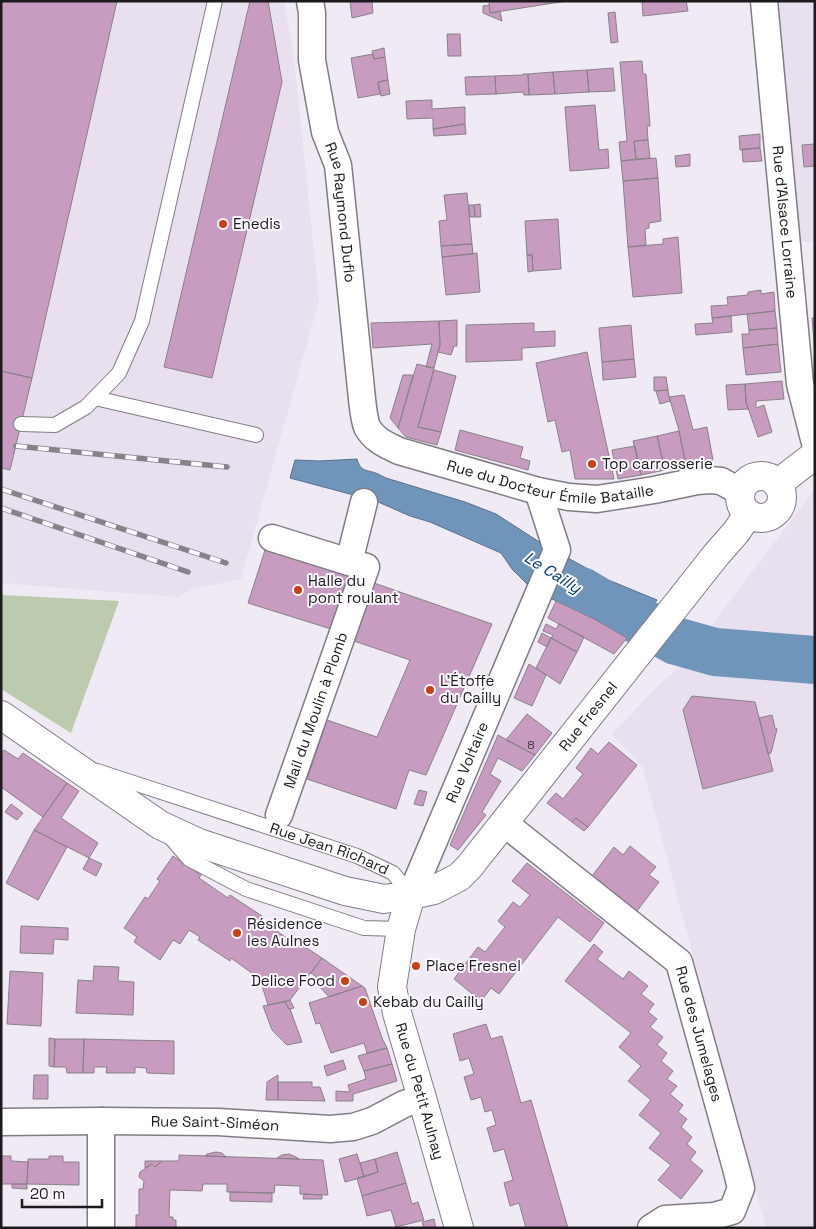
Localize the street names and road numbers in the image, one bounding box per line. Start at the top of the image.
street label: Rue Raymond Duflo [321,139,360,283]
street label: Rue d'Alsace Lorraine [769,145,802,299]
street label: Rue du Docteur Émile Bataille [445,455,655,508]
street label: Mail du Moulin à Plomb [279,629,351,791]
street label: Rue Fresnel [554,677,621,755]
street label: Rue Voltaire [441,719,492,806]
street label: Rue Jean Richard [267,818,392,879]
street label: Rue des Jumelages [672,964,727,1104]
street label: Rue du Petit Aulnay [391,1020,449,1162]
street label: Rue Saint-Siméon [151,1111,280,1135]

